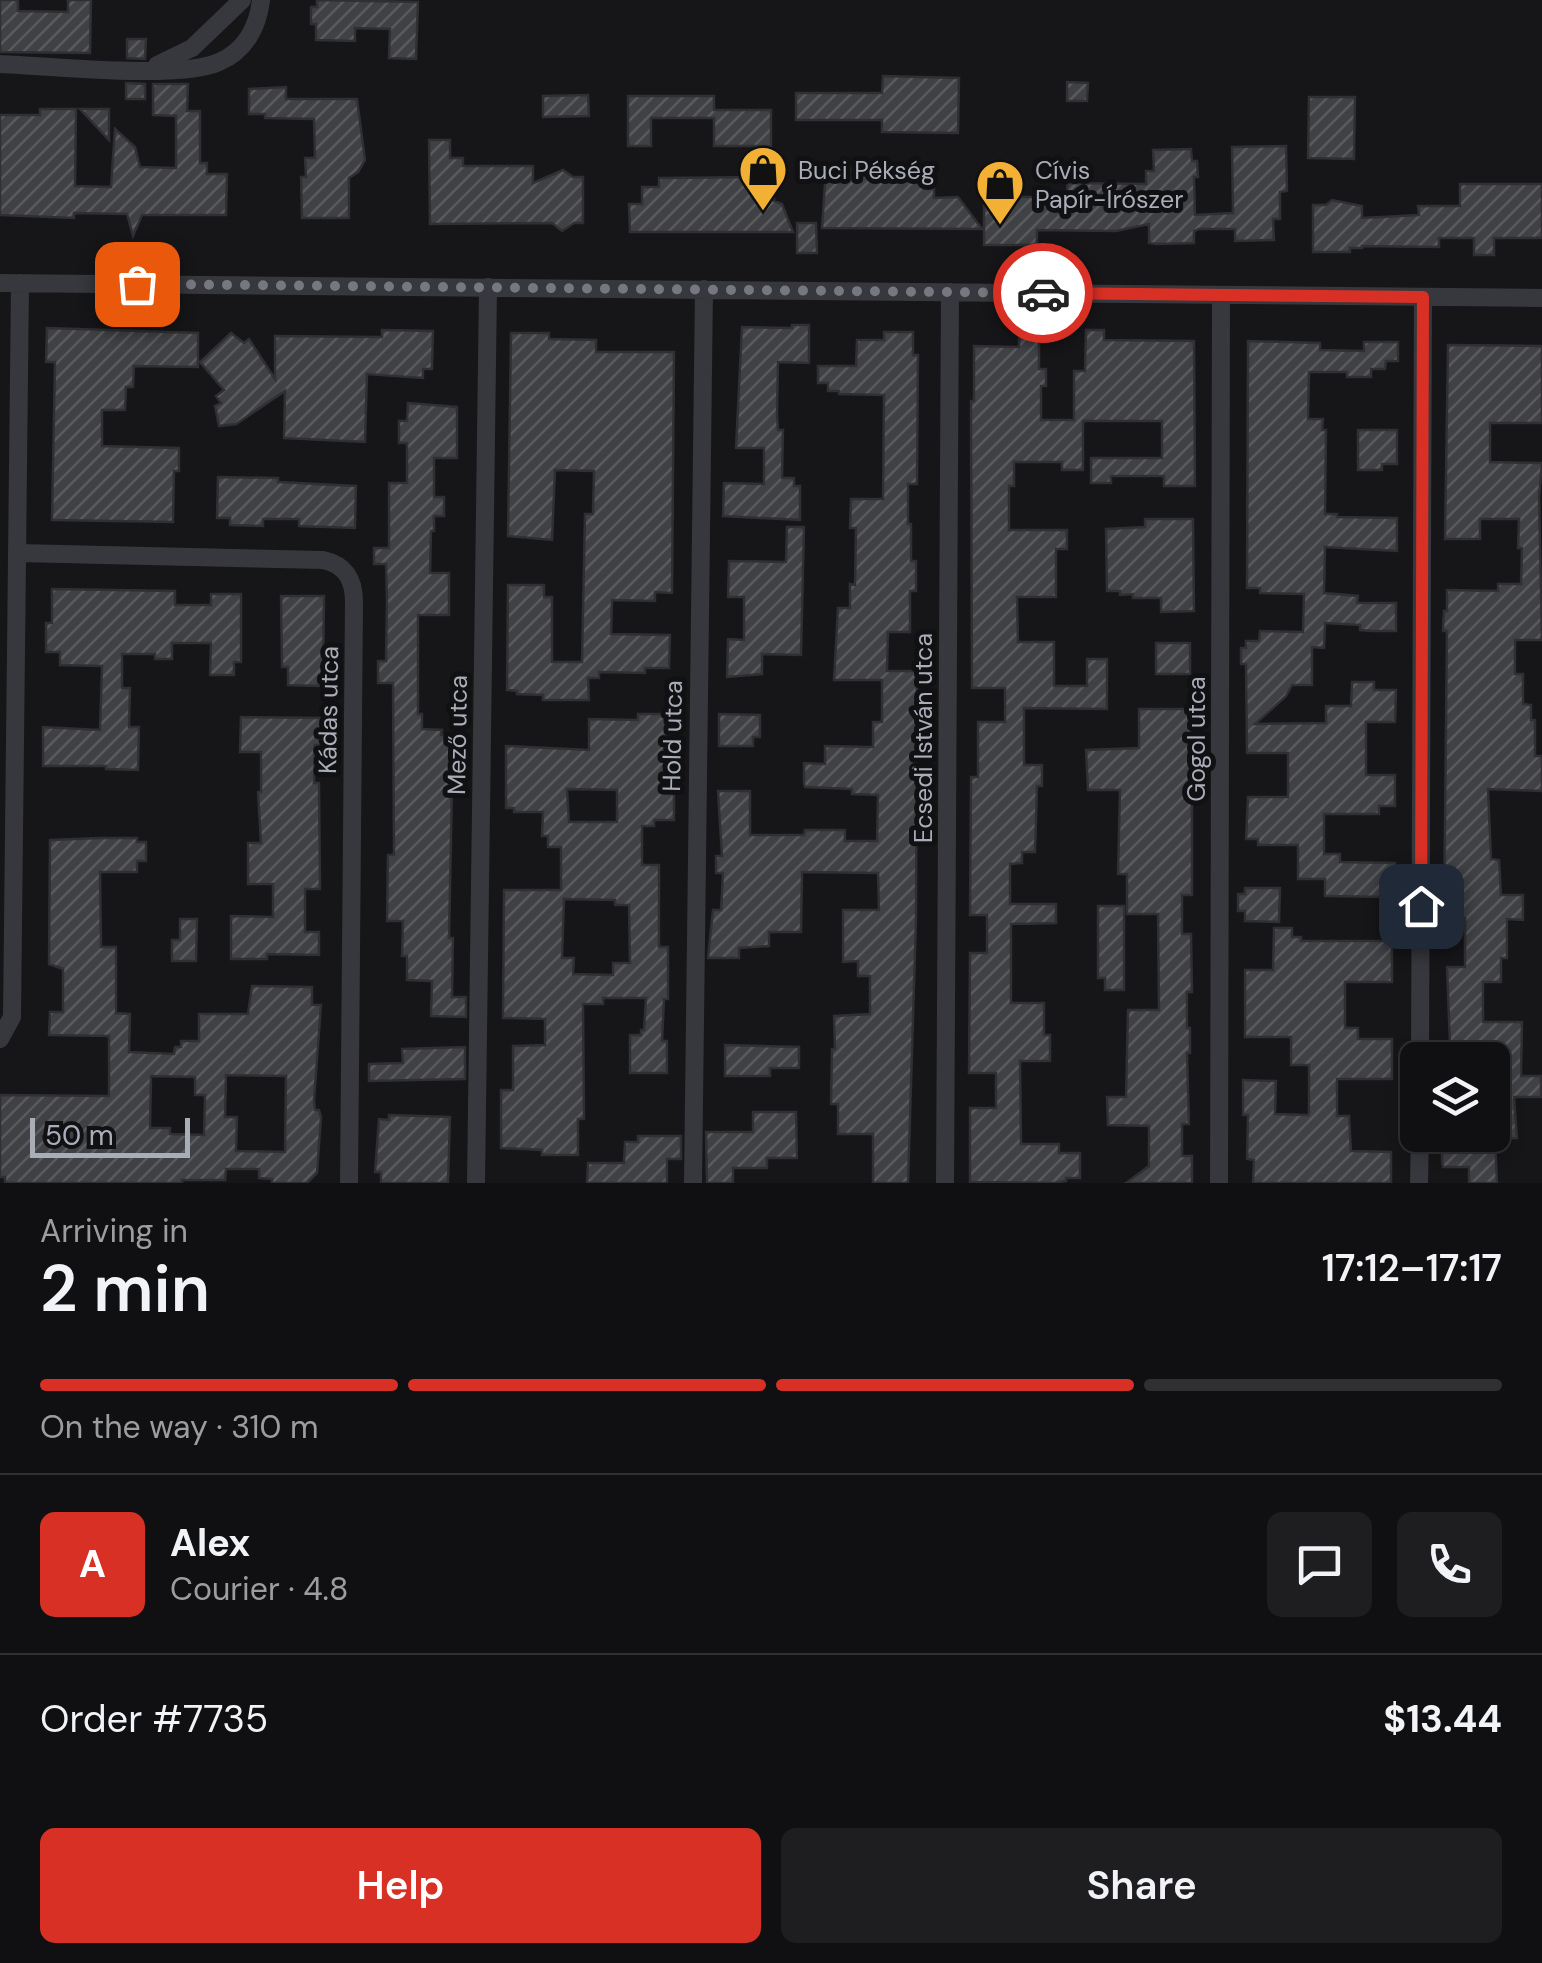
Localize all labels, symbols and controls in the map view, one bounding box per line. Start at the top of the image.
shop icon: Buci Pékség [737,144,789,212]
place label: Buci Pékség [798,154,935,187]
place label: Cívis Papír-Írószer [1035,154,1183,216]
shop icon: Cívis Papír-Írószer [974,158,1026,226]
pin [95,242,180,327]
courier [993,243,1093,343]
icon: bag [110,257,165,312]
icon: car [1016,266,1071,321]
street label: Ecsedi István utca [907,633,940,843]
street label: Kádas utca [311,646,346,774]
street label: Mező utca [440,675,475,795]
street label: Gogol utca [1180,676,1213,802]
street label: Hold utca [655,680,690,792]
pin [1379,864,1464,949]
icon: home [1394,879,1449,934]
map controls [1400,1042,1510,1152]
button: layers [1400,1042,1510,1152]
scale bar [30,1113,190,1158]
text: 50 m [45,1117,114,1154]
text: Arriving in [40,1210,188,1252]
text: 17:12–17:17 [1322,1243,1502,1293]
text: 2 min [40,1247,210,1331]
text: On the way · 310 m [40,1406,318,1448]
button: chat [1267,1512,1372,1617]
button: phone [1397,1512,1502,1617]
text: Alex [170,1518,250,1568]
text: A [79,1539,106,1589]
text: Courier · 4.8 [170,1568,348,1610]
text: Order #7735 [40,1694,268,1744]
text: $13.44 [1383,1694,1502,1744]
button: Help [40,1828,761,1943]
button: Share [781,1828,1502,1943]

